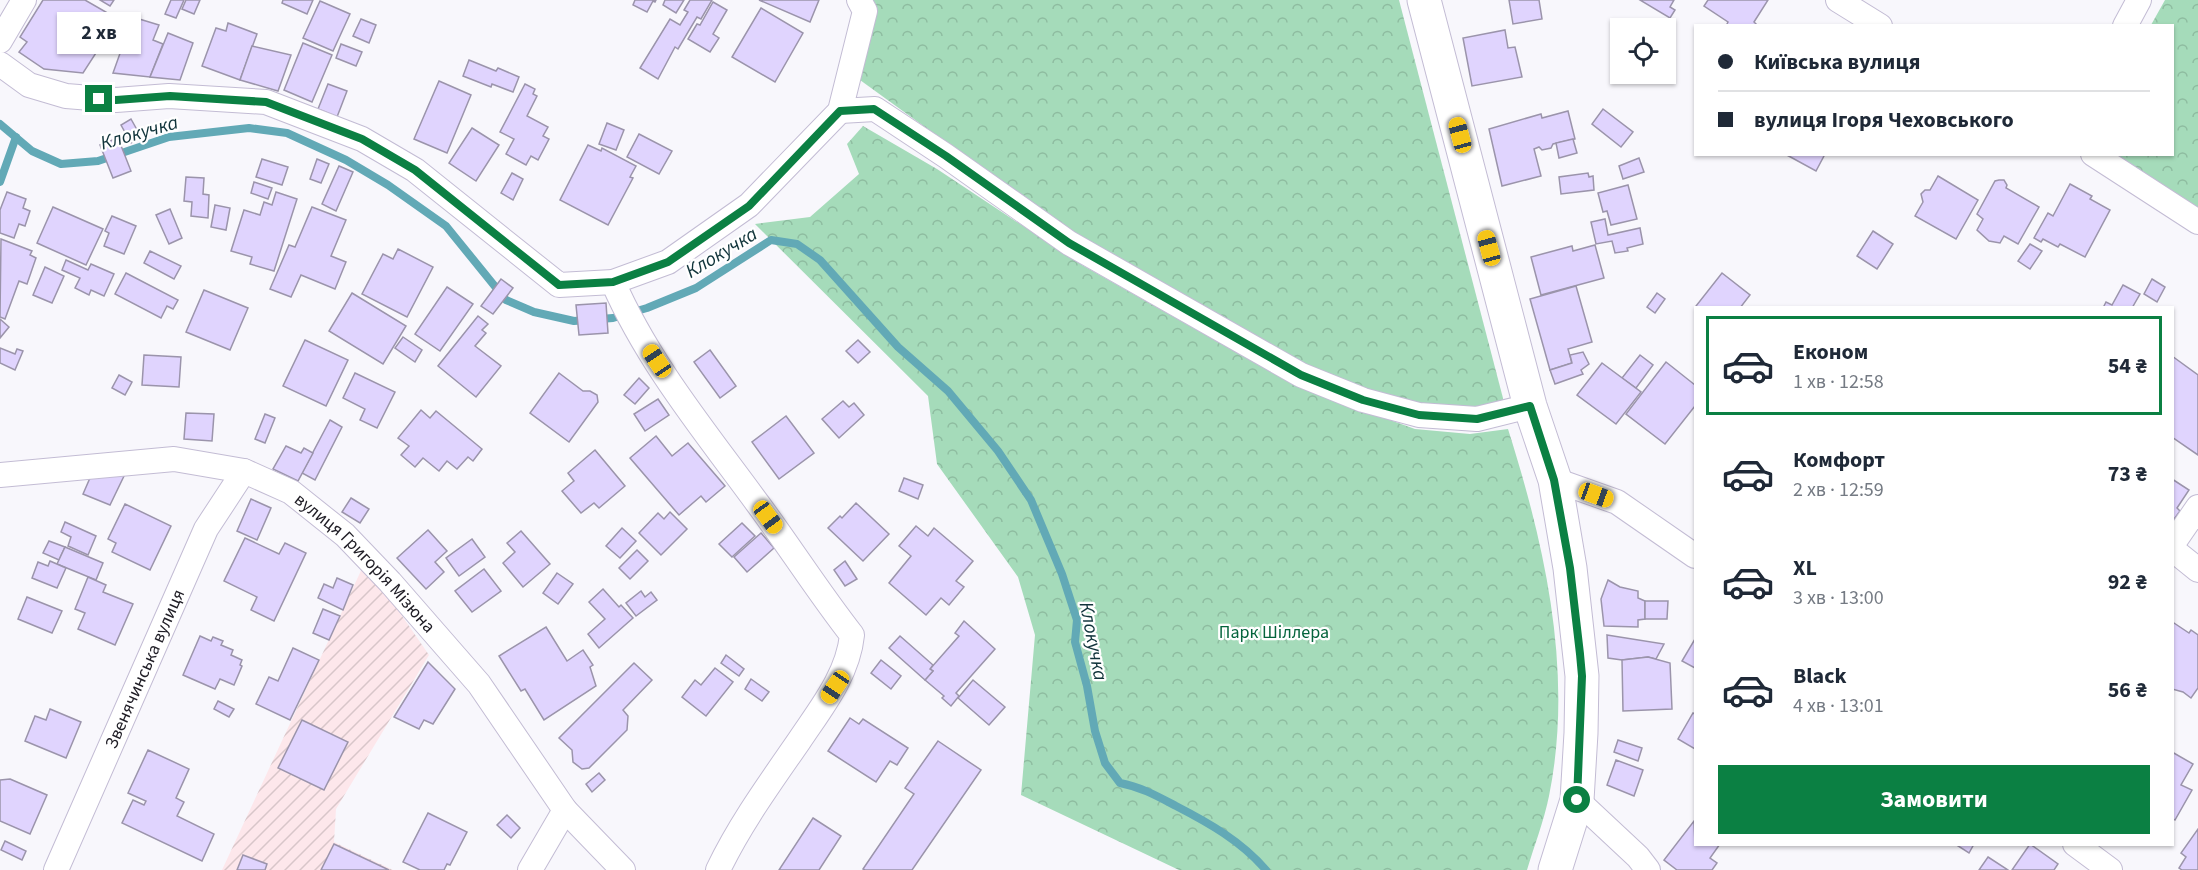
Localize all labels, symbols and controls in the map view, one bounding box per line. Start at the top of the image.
callout: 2 хв [57,12,141,54]
map controls [1610,18,1676,84]
button: locate [1610,18,1676,84]
text: 2 хв [81,19,117,47]
text: Київська вулиця [1754,46,1921,78]
route end [85,85,112,112]
text: вулиця Ігоря Чеховського [1754,104,2014,136]
water label: Клокучка [97,108,182,157]
car [1447,115,1473,155]
water label: Клокучка [680,220,763,285]
car [1476,228,1502,268]
text: Економ [1793,336,1868,368]
icon: car [1721,339,1775,393]
car [639,341,675,381]
text: 54 ₴ [2108,350,2147,382]
text: 1 хв · 12:58 [1793,368,1884,396]
text: Комфорт [1793,444,1885,476]
icon: car [1721,447,1775,501]
text: 73 ₴ [2108,458,2147,490]
text: 2 хв · 12:59 [1793,476,1884,504]
car [1576,480,1616,510]
street label: вулиця Григорія Мізюна [289,487,441,639]
car [750,497,786,537]
text: XL [1793,552,1817,584]
icon: car [1721,555,1775,609]
text: 92 ₴ [2108,566,2147,598]
text: 3 хв · 13:00 [1793,584,1884,612]
street label: Звенячинська вулиця [99,585,191,752]
water label: Клокучка [1072,599,1114,683]
park label: Парк Шіллера [1219,620,1329,645]
text: Black [1793,660,1847,692]
icon: car [1721,663,1775,717]
car [817,667,853,707]
text: 56 ₴ [2108,674,2147,706]
text: 4 хв · 13:01 [1793,692,1884,720]
button: Замовити [1718,765,2150,834]
route start [1563,786,1590,813]

